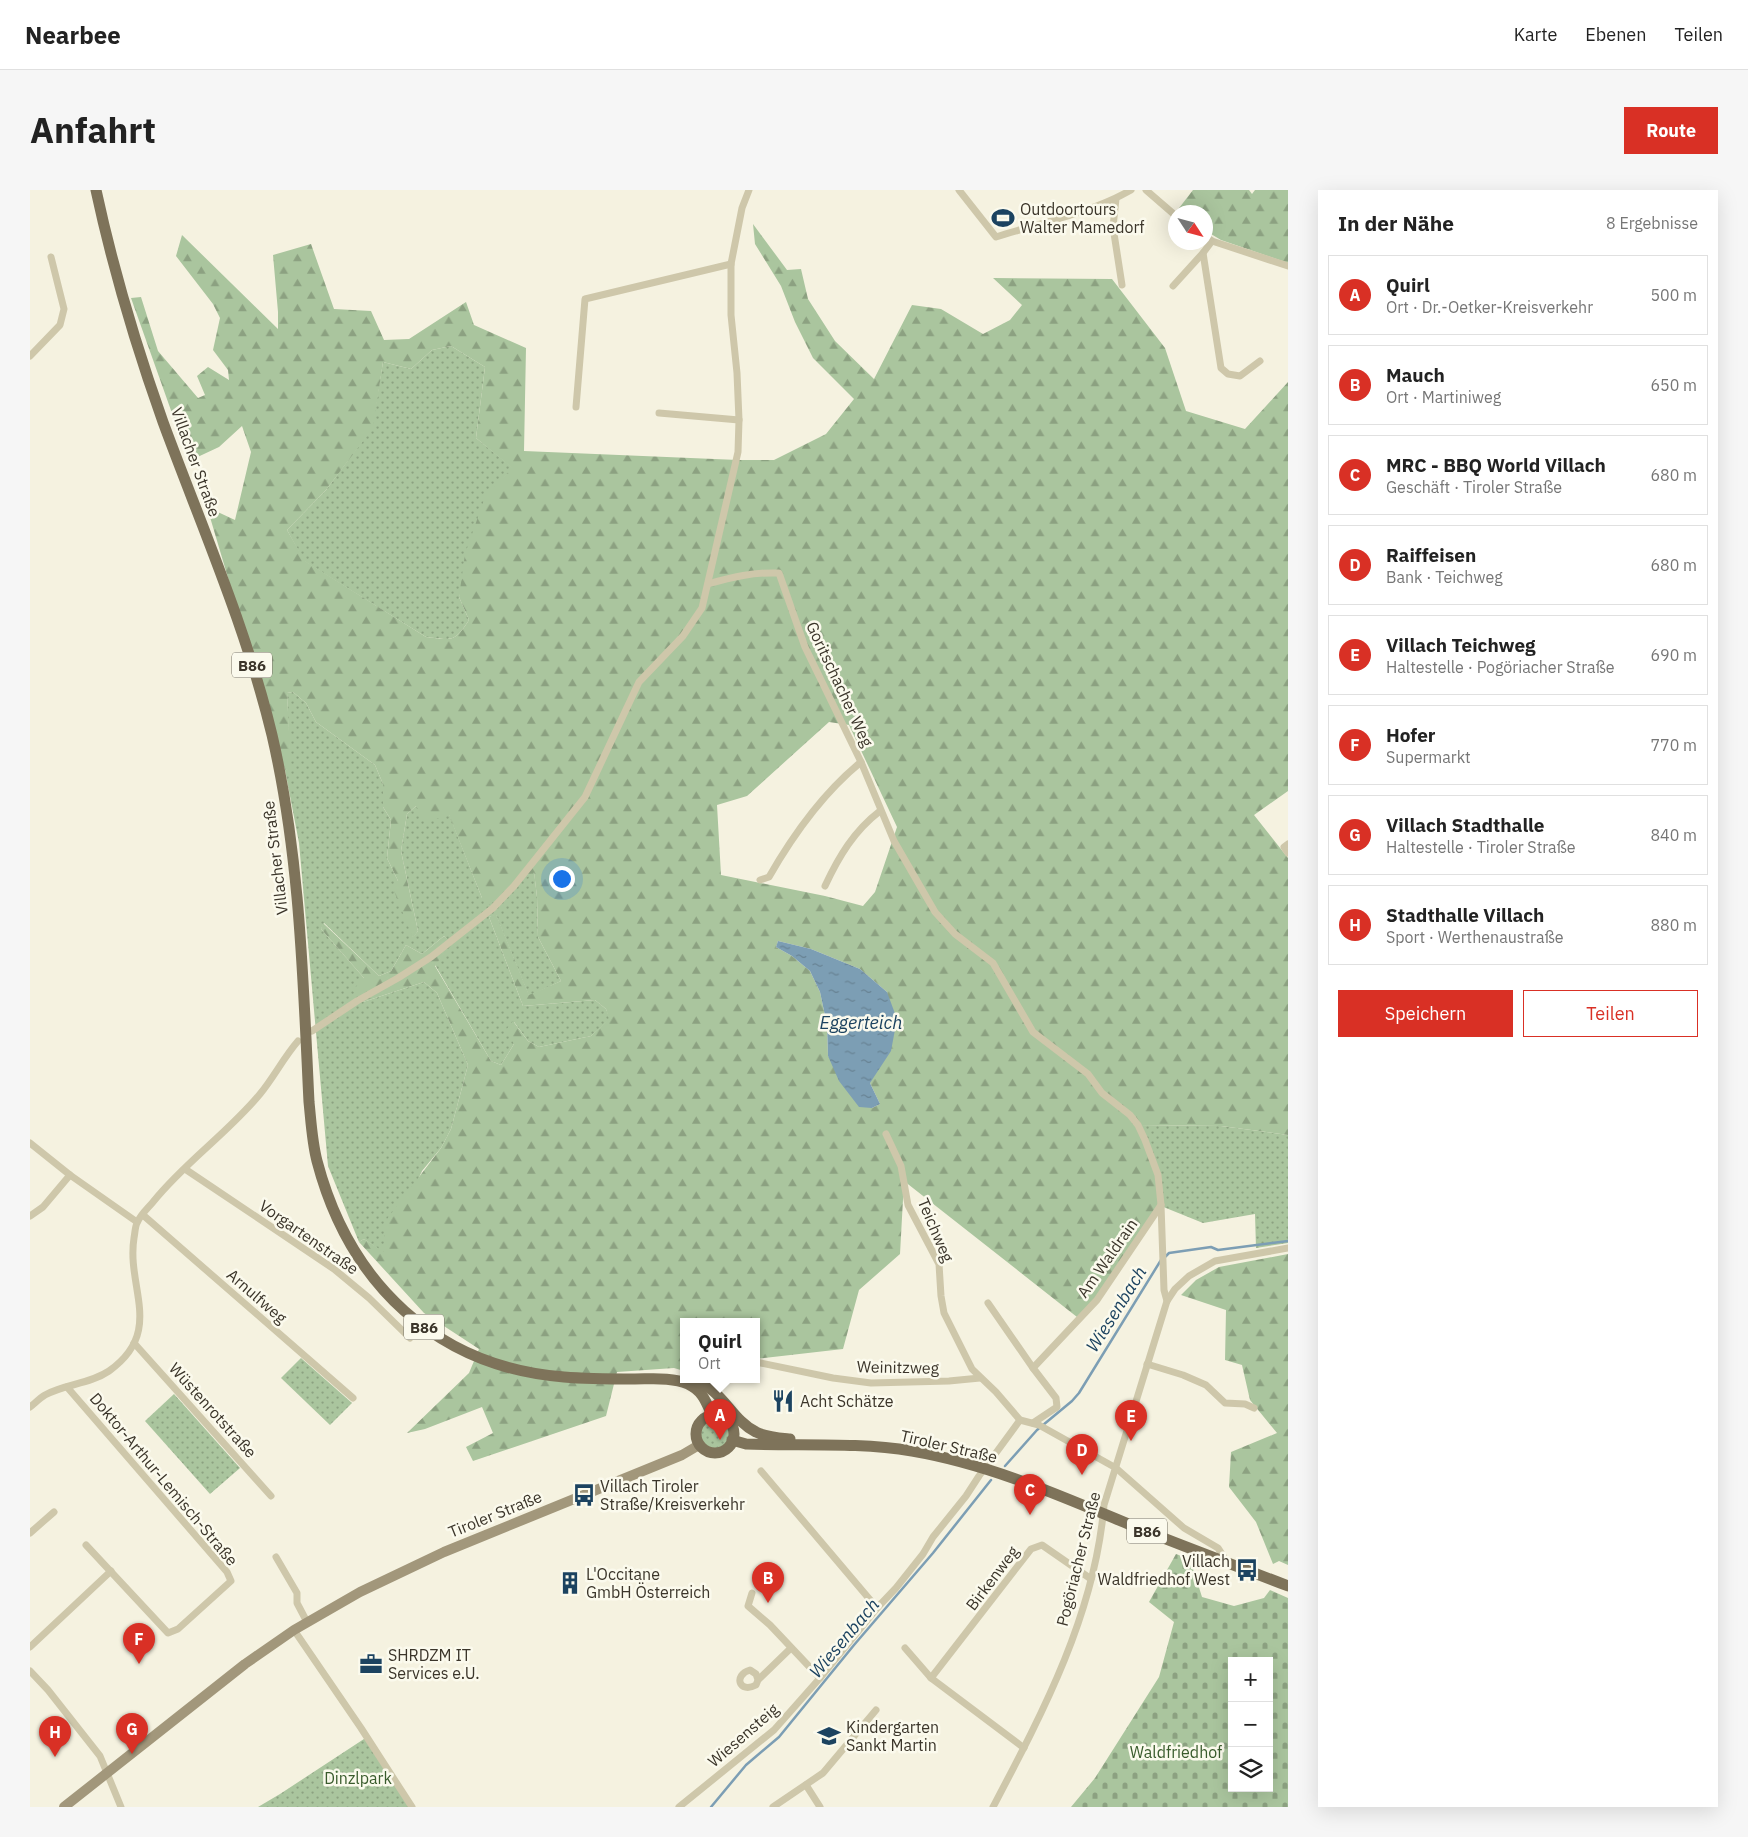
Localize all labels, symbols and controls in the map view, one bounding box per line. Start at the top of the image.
text: Nearbee [25,19,121,51]
text: Karte [1514,23,1557,46]
text: Ebenen [1585,23,1646,46]
text: Teilen [1674,23,1723,46]
text: Anfahrt [30,107,156,153]
button: Route [1624,107,1718,154]
place label: Outdoortours Walter Mamedorf [1020,199,1145,237]
sports icon: Outdoortours Walter Mamedorf [990,205,1016,231]
north arrow [1168,205,1213,250]
text: In der Nähe [1338,209,1454,237]
text: 8 Ergebnisse [1606,213,1698,233]
text: Quirl [1386,273,1430,297]
text: A [1350,285,1360,305]
text: 500 m [1650,285,1697,305]
text: Ort · Dr.-Oetker-Kreisverkehr [1386,297,1593,317]
text: Mauch [1386,363,1445,387]
text: B [1350,375,1360,395]
text: 650 m [1650,375,1697,395]
text: Ort · Martiniweg [1386,387,1501,407]
street label: Villacher Straße [167,405,225,520]
text: MRC - BBQ World Villach [1386,453,1606,477]
text: C [1350,465,1360,485]
text: 680 m [1650,465,1697,485]
text: Geschäft · Tiroler Straße [1386,477,1562,497]
text: Raiffeisen [1386,543,1476,567]
text: D [1349,555,1361,575]
text: 680 m [1650,555,1697,575]
text: Bank · Teichweg [1386,567,1503,587]
street label: Goritschacher Weg [802,618,878,750]
text: Villach Teichweg [1386,633,1536,657]
text: E [1350,645,1360,665]
text: 690 m [1650,645,1697,665]
road number: B86 [232,652,272,678]
text: Haltestelle · Pogöriacher Straße [1386,657,1615,677]
text: Hofer [1386,723,1436,747]
text: F [1350,735,1360,755]
text: 770 m [1650,735,1697,755]
text: Supermarkt [1386,747,1471,767]
street label: Villacher Straße [258,800,292,916]
text: Villach Stadthalle [1386,813,1544,837]
text: G [1349,825,1361,845]
text: 840 m [1650,825,1697,845]
text: Haltestelle · Tiroler Straße [1386,837,1576,857]
your location [549,866,575,892]
text: Stadthalle Villach [1386,903,1544,927]
text: H [1349,915,1361,935]
text: 880 m [1650,915,1697,935]
text: Sport · Werthenaustraße [1386,927,1563,947]
button: Speichern [1338,990,1513,1037]
button: Teilen [1523,990,1698,1037]
water label: Eggerteich [820,1011,902,1034]
street label: Vorgartenstraße [255,1195,363,1279]
street label: Teichweg [914,1195,959,1265]
street label: Am Waldrain [1073,1215,1141,1301]
water label: Wiesenbach [1081,1262,1151,1356]
street label: Arnulfweg [223,1264,292,1328]
road number: B86 [404,1314,444,1340]
popup [680,1318,760,1383]
text: Quirl [698,1329,742,1353]
text: Ort [698,1353,721,1373]
street label: Weinitzweg [857,1356,940,1378]
street label: Wüstenrotstraße [165,1358,261,1462]
street label: Doktor-Arthur-Lemisch-Straße [86,1388,242,1570]
restaurant icon: Acht Schätze [770,1388,796,1414]
place label: Acht Schätze [800,1391,894,1411]
pin: A [704,1399,736,1440]
pin: E [1115,1400,1147,1441]
street label: Tiroler Straße [899,1425,1000,1467]
pin: D [1066,1434,1098,1475]
pin: C [1014,1474,1046,1515]
place label: Villach Tiroler Straße/Kreisverkehr [600,1476,745,1514]
bus stop icon: Villach Tiroler Straße/Kreisverkehr [571,1482,597,1508]
street label: Tiroler Straße [445,1486,545,1542]
street label: Pogöriacher Straße [1052,1489,1104,1628]
road number: B86 [1127,1518,1167,1544]
street label: Birkenweg [961,1541,1023,1614]
place label: Villach Waldfriedhof West [1098,1551,1230,1589]
bus stop icon: Villach Waldfriedhof West [1234,1557,1260,1583]
pin: B [752,1562,784,1603]
place label: L'Occitane GmbH Österreich [586,1564,710,1602]
building icon: L'Occitane GmbH Österreich [557,1570,583,1596]
water label: Wiesenbach [804,1593,884,1683]
pin: F [123,1623,155,1664]
place label: SHRDZM IT Services e.U. [388,1645,480,1683]
office icon: SHRDZM IT Services e.U. [358,1651,384,1677]
map controls [1228,1657,1273,1792]
button: + [1228,1657,1273,1702]
street label: Wiesensteig [704,1698,783,1771]
button: − [1228,1702,1273,1747]
pin: G [116,1713,148,1754]
pin: H [39,1716,71,1757]
place label: Kindergarten Sankt Martin [846,1717,939,1755]
school or university icon: Kindergarten Sankt Martin [816,1723,842,1749]
park label: Waldfriedhof [1130,1742,1222,1762]
button: layers [1228,1747,1273,1792]
park label: Dinzlpark [324,1768,392,1788]

